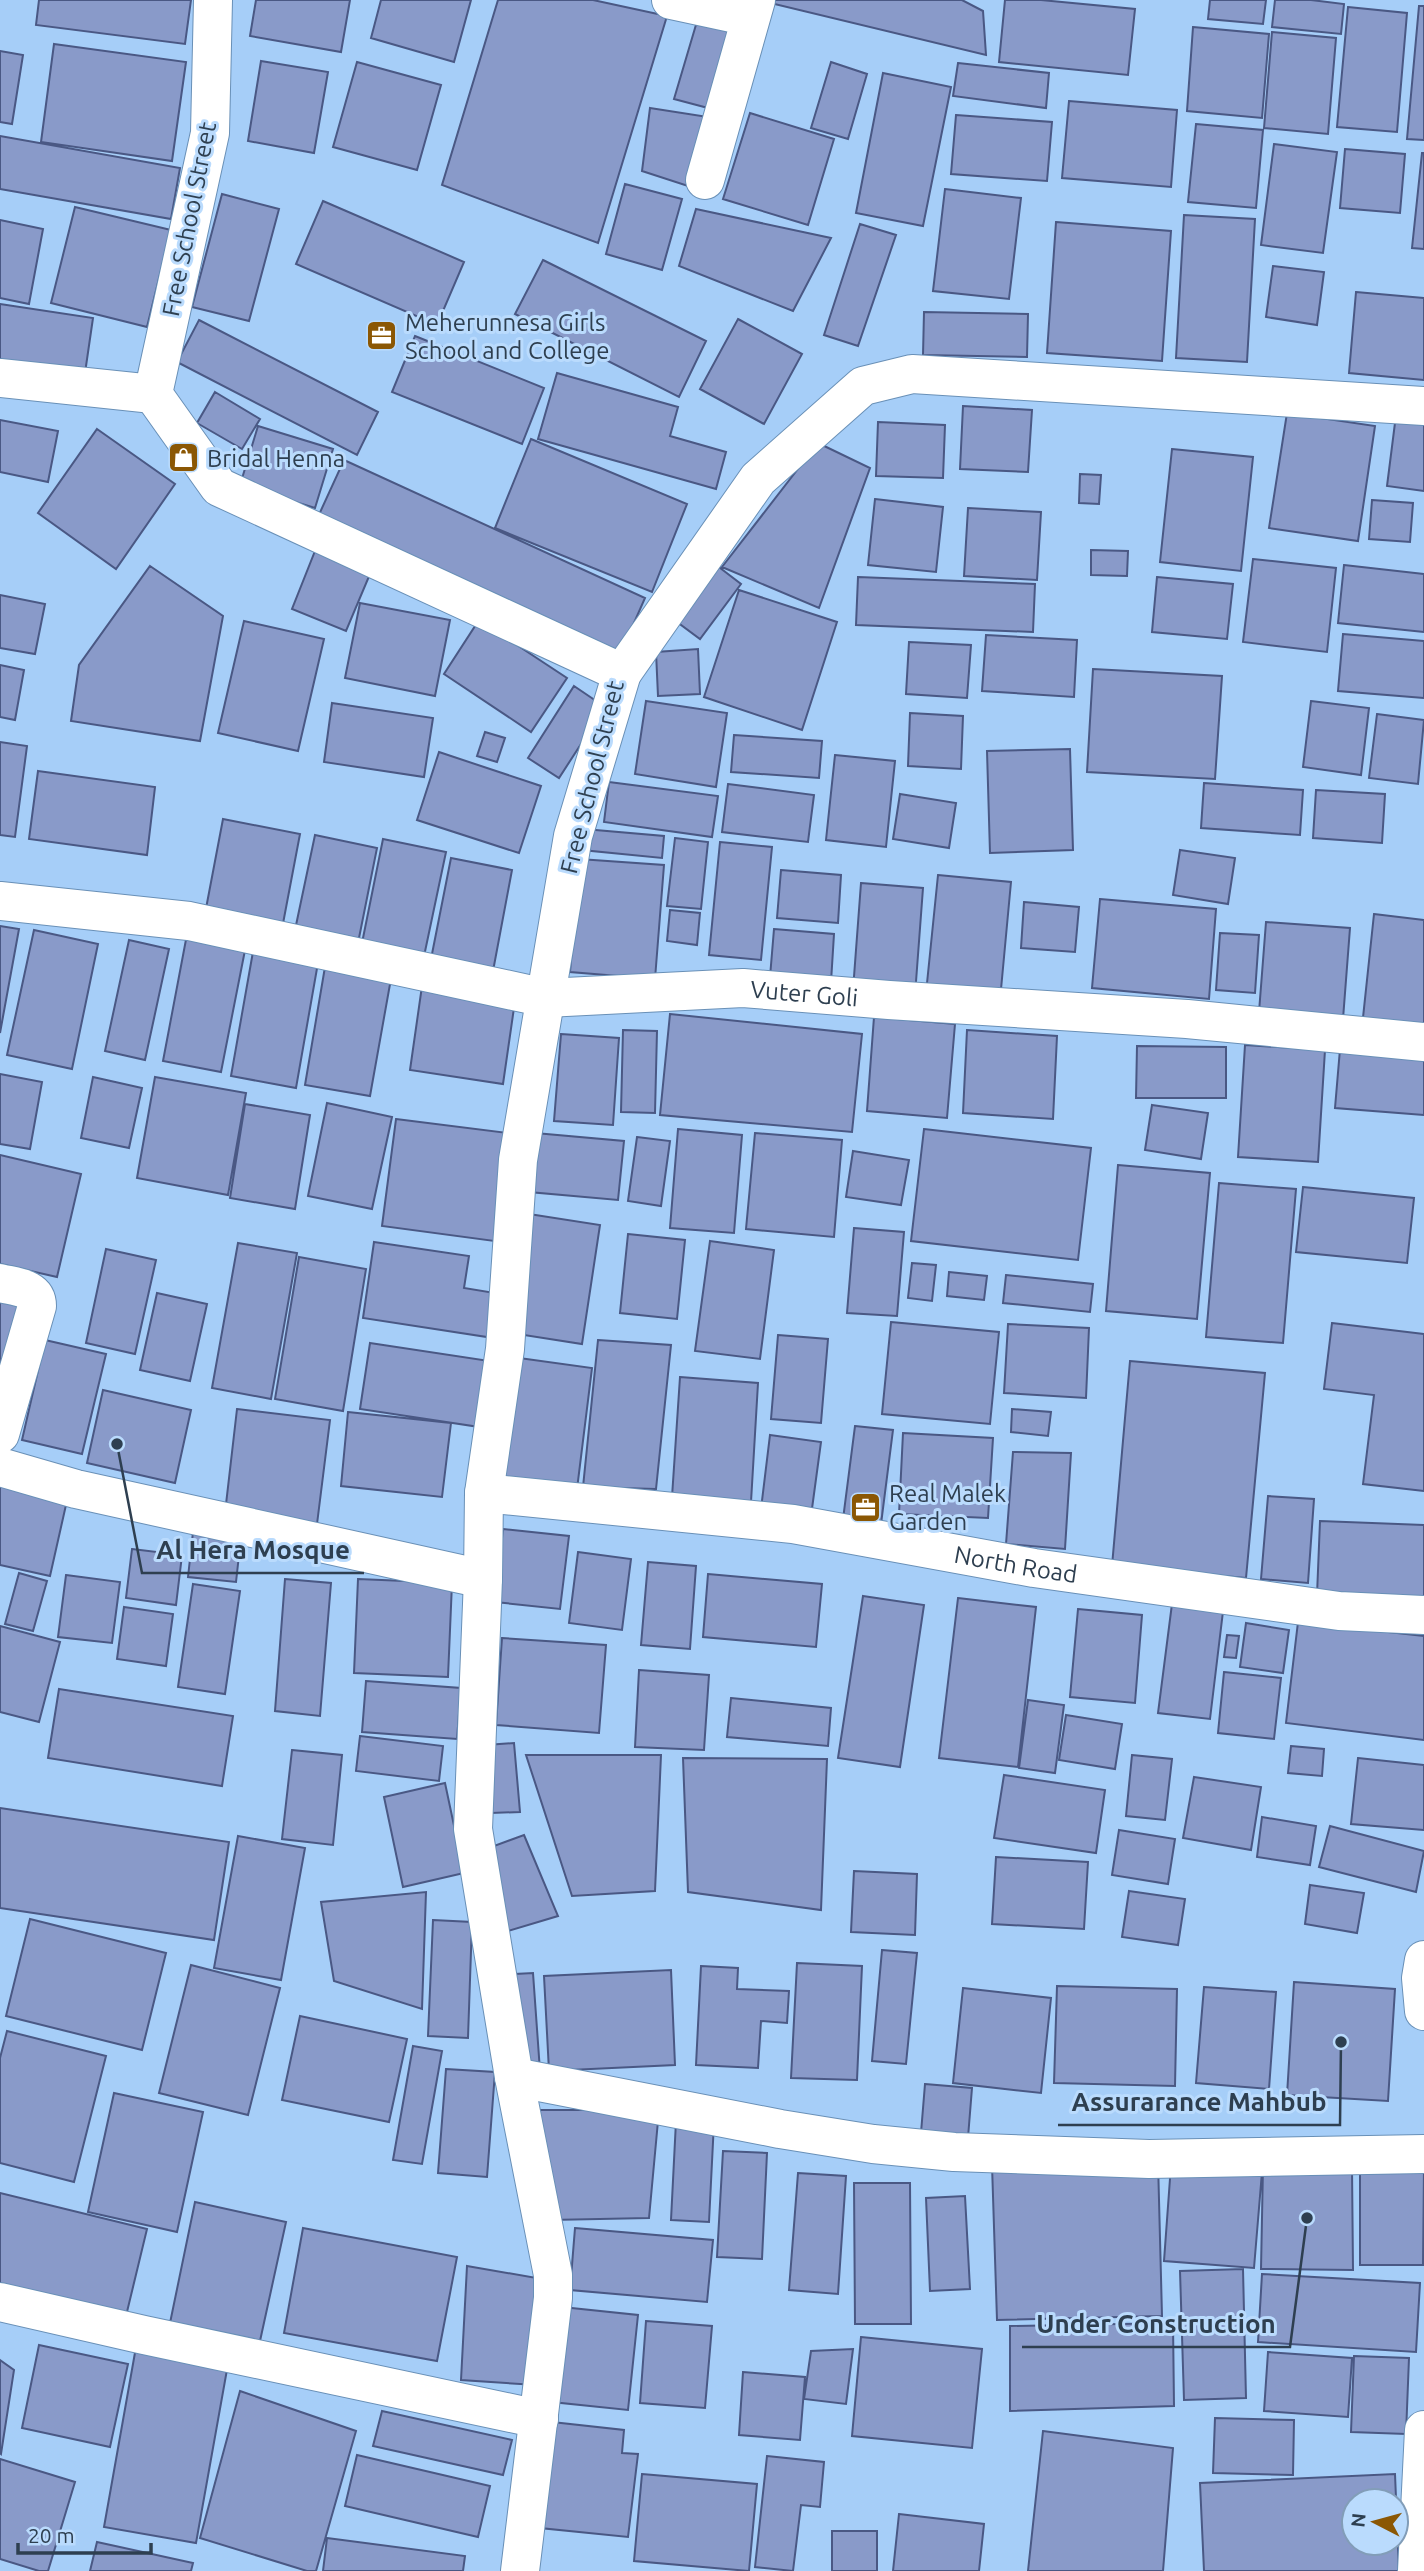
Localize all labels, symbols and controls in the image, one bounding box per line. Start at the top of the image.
street label: Free School Street [157,119,221,319]
place label: Meherunnesa Girls School and College [405,309,609,364]
office icon: Meherunnesa Girls School and College [365,319,399,353]
shop icon: Bridal Henna [167,441,201,475]
place label: Bridal Henna [207,445,345,472]
street label: Free School Street [555,677,629,876]
street label: Vuter Goli [749,975,859,1011]
place label: Real Malek Garden [889,1480,1006,1535]
office icon: Real Malek Garden [849,1490,883,1524]
callout: Al Hera Mosque [142,1526,364,1573]
text: Al Hera Mosque [156,1535,350,1564]
street label: North Road [952,1540,1079,1587]
callout: Assurarance Mahbub [1058,2078,1340,2125]
text: Assurarance Mahbub [1072,2087,1326,2116]
callout: Under Construction [1022,2300,1290,2347]
text: Under Construction [1036,2309,1276,2338]
north arrow [1340,2487,1410,2557]
scale bar [18,2512,150,2556]
text: N [1346,2512,1370,2528]
text: 20 m [28,2523,75,2547]

